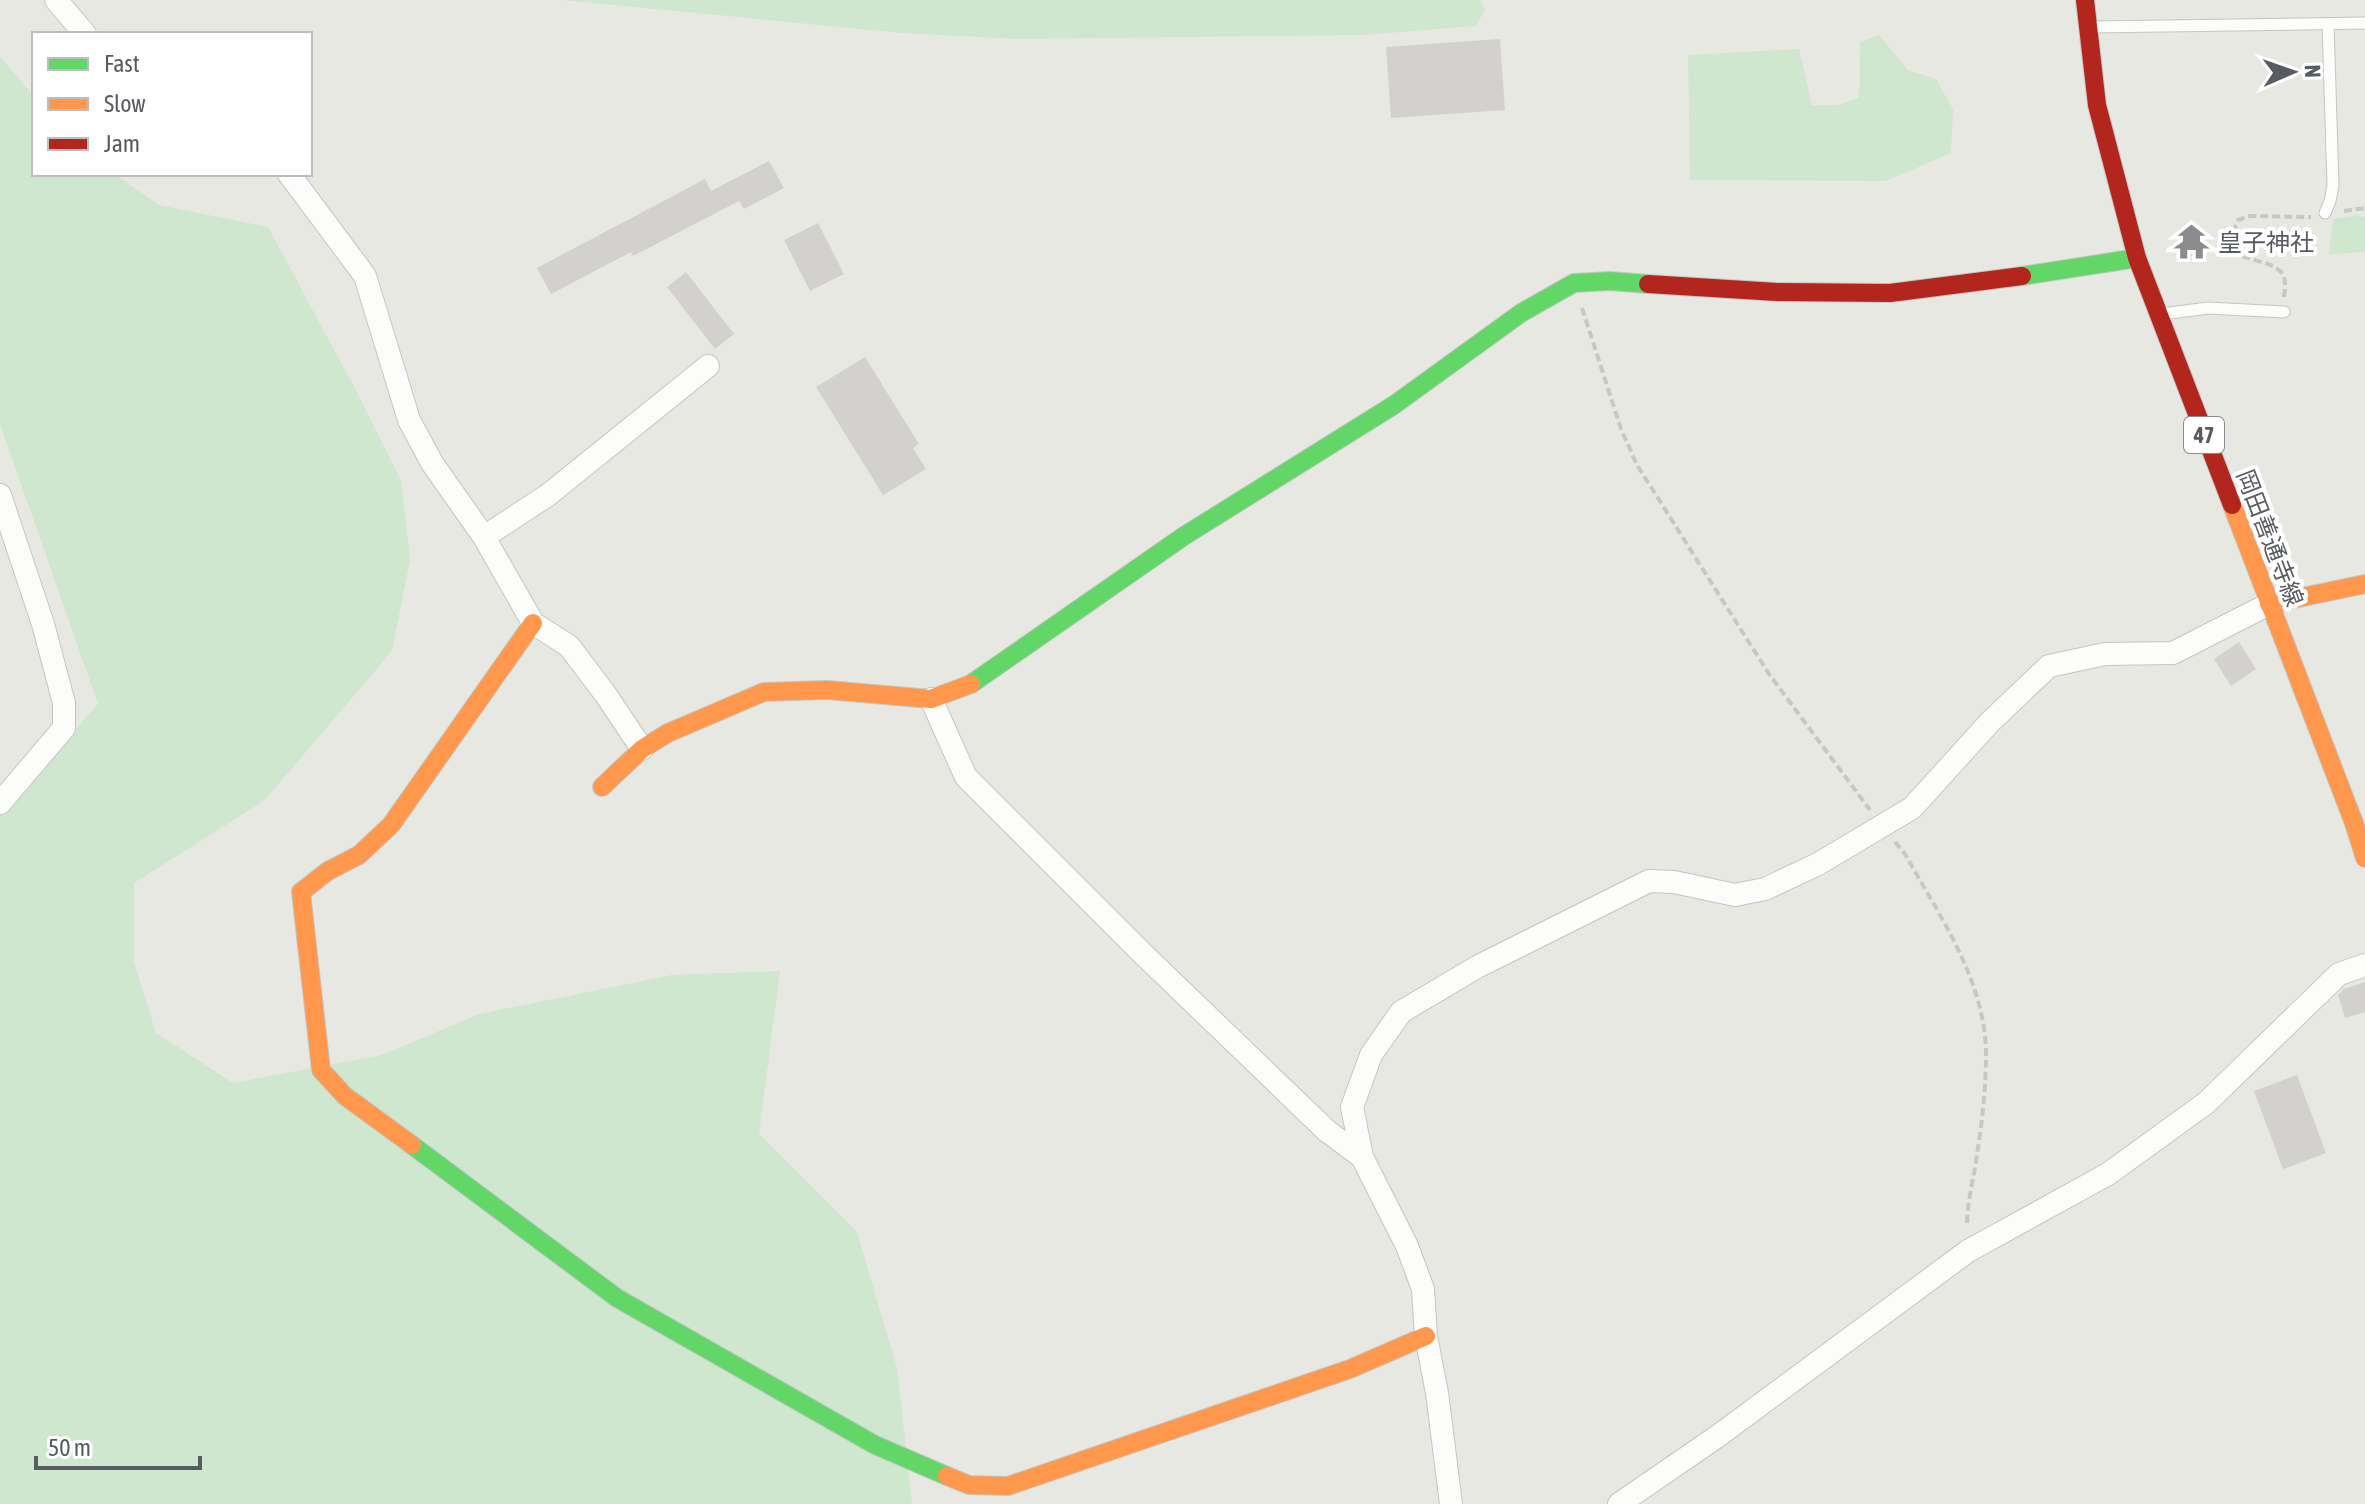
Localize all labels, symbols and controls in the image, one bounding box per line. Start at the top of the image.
legend [32,32,312,176]
north arrow [2253,32,2333,112]
text: Fast [104,50,140,77]
text: N [2300,64,2326,78]
text: Slow [104,90,146,117]
text: Jam [104,130,140,157]
temple icon: 皇子神社 [2173,223,2211,261]
place label: 皇子神社 [2218,229,2314,256]
road number: 47 [2184,417,2224,453]
street label: 岡田善通寺線 [2232,466,2308,610]
scale bar [36,1420,200,1470]
text: 50 m [48,1434,91,1461]

